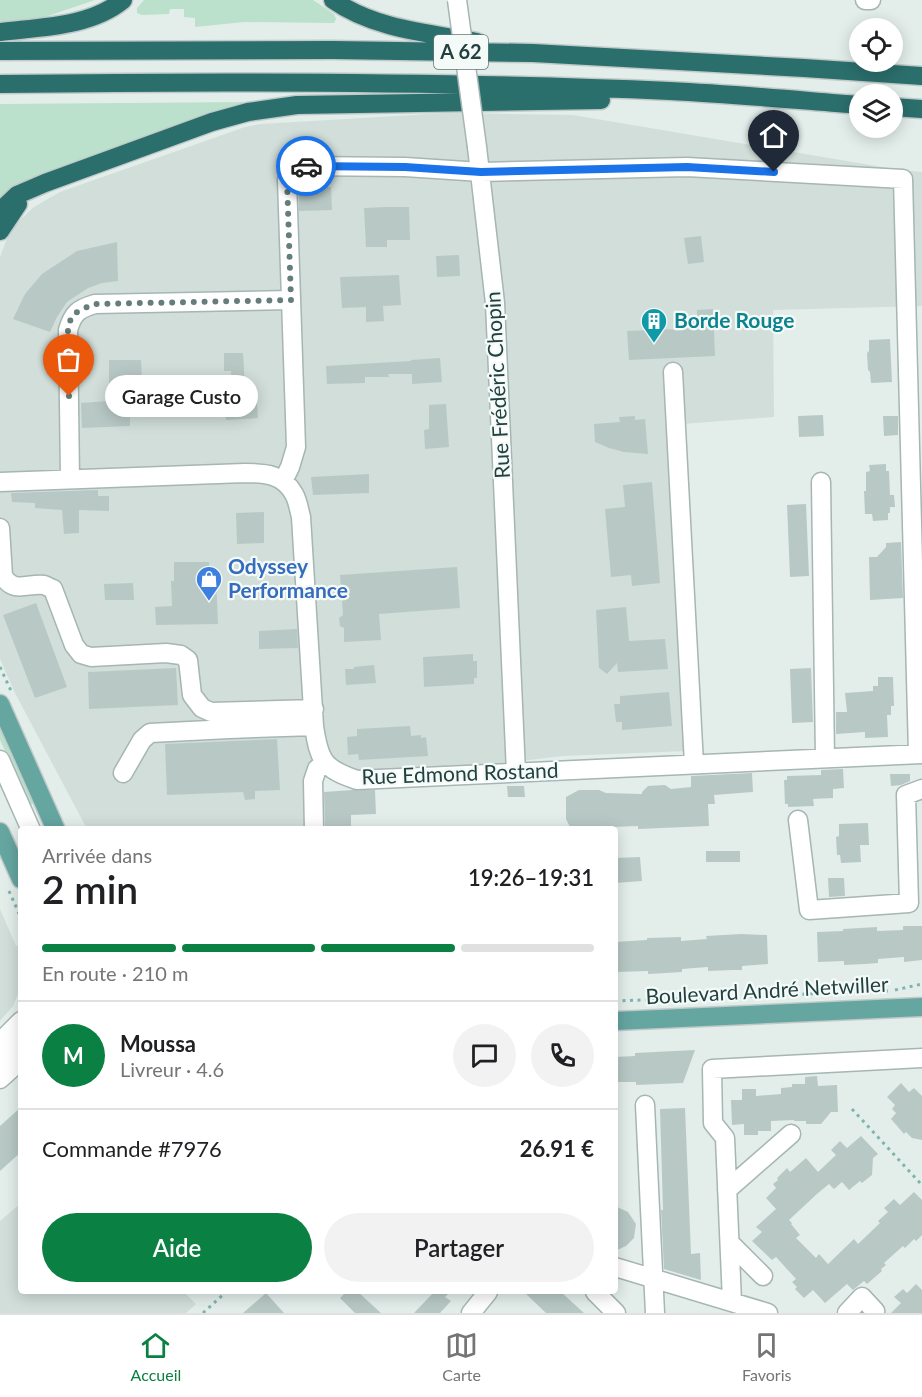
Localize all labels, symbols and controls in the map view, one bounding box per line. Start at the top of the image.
map controls [849,18,903,138]
button: locate [849,18,903,72]
road number: A 62 [434,35,488,69]
button: layers [849,84,903,138]
pin [748,110,799,172]
icon: home [757,119,790,152]
courier [276,136,336,196]
icon: car [290,150,323,183]
street label: Rue Frédéric Chopin [479,291,514,479]
building icon: Borde Rouge [639,306,669,344]
place label: Borde Rouge [674,307,794,332]
pin [43,334,94,396]
icon: bag [52,343,85,376]
callout: Garage Custo [105,375,258,417]
text: Garage Custo [122,384,241,408]
place label: Odyssey Performance [228,553,348,602]
shop icon: Odyssey Performance [194,564,224,602]
street label: Rue Edmond Rostand [361,757,559,788]
text: Arrivée dans [42,843,152,867]
text: 19:26–19:31 [468,864,594,891]
text: 2 min [42,866,138,912]
text: En route · 210 m [42,961,188,985]
street label: Boulevard André Netwiller [645,971,889,1008]
button: chat [453,1024,516,1087]
button: phone [531,1024,594,1087]
text: Moussa [120,1030,196,1057]
text: M [63,1042,84,1069]
text: Livreur · 4.6 [120,1057,224,1081]
text: Commande #7976 [42,1135,222,1162]
text: 26.91 € [520,1135,594,1162]
button: Aide [42,1213,312,1282]
button: Partager [324,1213,594,1282]
tab: Accueil [131,1329,181,1384]
tab: Carte [442,1329,481,1384]
tab: Favoris [742,1329,791,1384]

